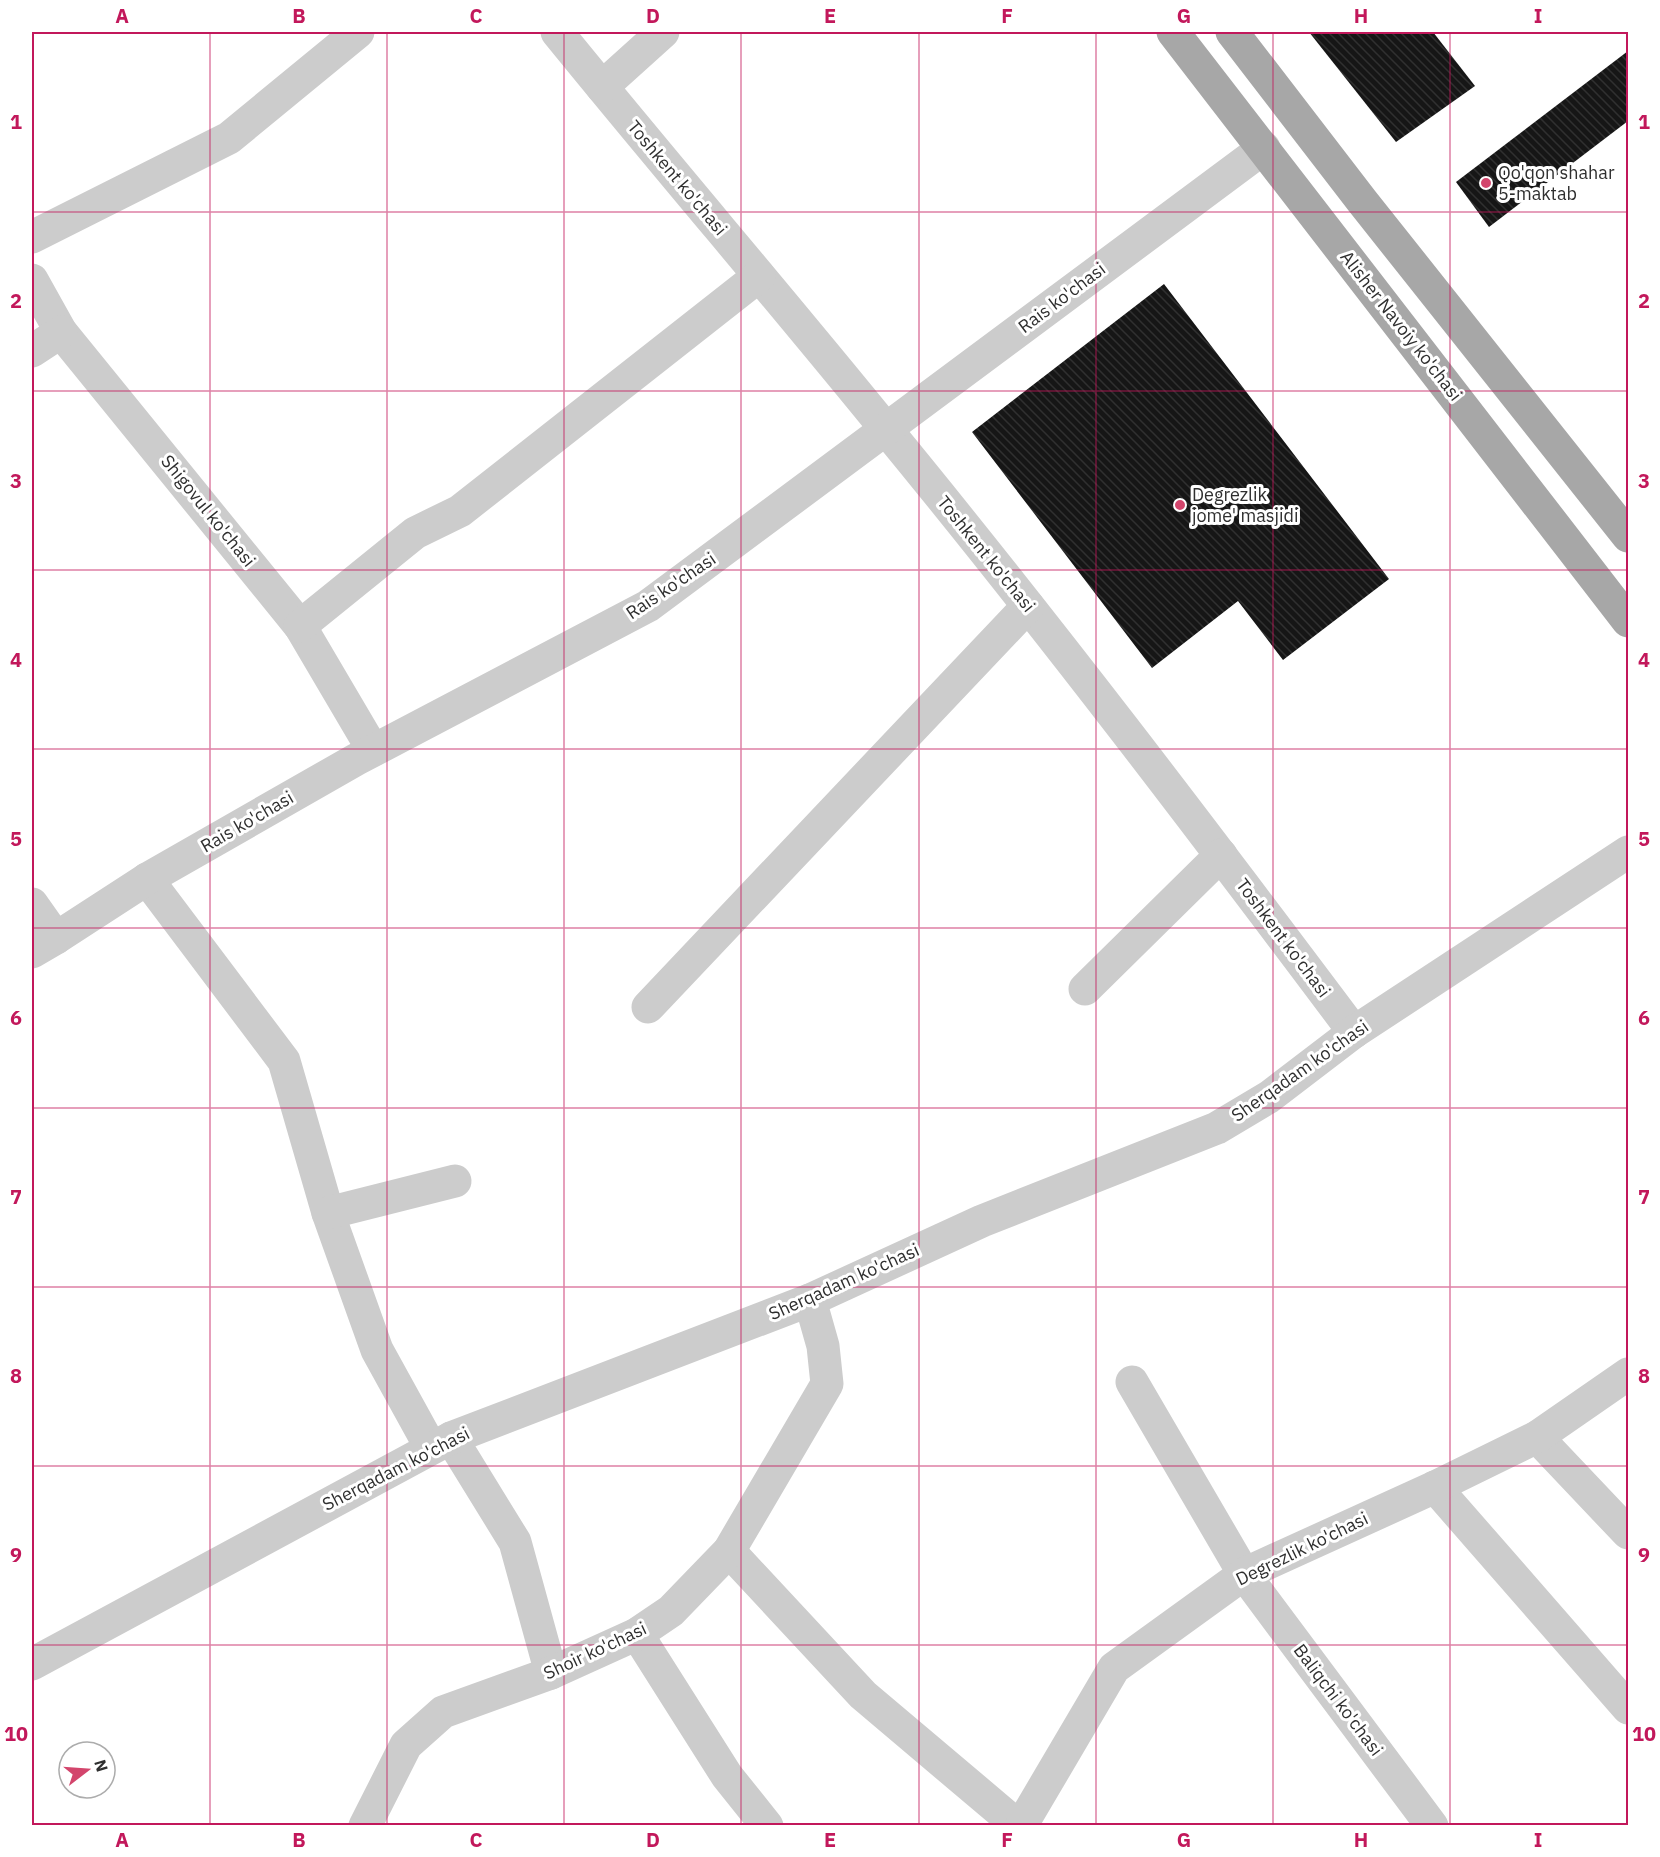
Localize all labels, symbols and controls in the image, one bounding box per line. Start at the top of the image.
text: A [115,2,129,29]
text: B [292,2,306,29]
text: C [469,2,483,29]
text: D [646,2,660,29]
text: E [824,2,836,29]
text: F [1001,2,1013,29]
text: G [1177,2,1191,29]
text: H [1354,2,1368,29]
text: I [1534,2,1542,29]
text: 1 [10,108,22,135]
text: 1 [1638,108,1650,135]
street label: Toshkent ko'chasi [623,115,732,240]
place label: Qo'qon shahar 5-maktab [1498,161,1615,205]
marker: Qo'qon shahar 5-maktab [1479,176,1493,190]
street label: Alisher Navoiy ko'chasi [1336,246,1467,405]
street label: Rais ko'chasi [1013,257,1110,338]
text: 2 [10,287,22,314]
text: 2 [1638,287,1650,314]
street label: Shigovul ko'chasi [156,450,261,571]
text: 3 [10,467,22,494]
text: 3 [1638,467,1650,494]
place label: Degrezlik jome' masjidi [1192,483,1298,527]
street label: Toshkent ko'chasi [932,491,1040,617]
marker: Degrezlik jome' masjidi [1173,498,1187,512]
street label: Rais ko'chasi [621,547,720,624]
text: 4 [10,646,22,673]
text: 4 [1638,646,1650,673]
street label: Rais ko'chasi [196,786,297,857]
text: 5 [10,825,22,852]
text: 5 [1638,825,1650,852]
street label: Toshkent ko'chasi [1231,874,1336,1002]
text: 6 [10,1004,22,1031]
text: 6 [1638,1004,1650,1031]
street label: Sherqadam ko'chasi [1227,1015,1373,1127]
text: 7 [10,1183,22,1210]
text: 7 [1638,1183,1650,1210]
street label: Sherqadam ko'chasi [765,1238,923,1325]
text: 8 [10,1362,22,1389]
text: 8 [1638,1362,1650,1389]
street label: Sherqadam ko'chasi [318,1421,473,1516]
street label: Degrezlik ko'chasi [1232,1507,1372,1591]
text: 9 [10,1541,22,1568]
text: 9 [1638,1541,1650,1568]
street label: Shoir ko'chasi [540,1617,650,1684]
street label: Baliqchi ko'chasi [1289,1639,1388,1760]
text: 10 [4,1720,28,1747]
text: 10 [1632,1720,1656,1747]
north arrow [57,1740,117,1800]
text: N [90,1757,113,1774]
text: A [115,1826,129,1853]
text: B [292,1826,306,1853]
text: C [469,1826,483,1853]
text: D [646,1826,660,1853]
text: E [824,1826,836,1853]
text: F [1001,1826,1013,1853]
text: G [1177,1826,1191,1853]
text: H [1354,1826,1368,1853]
text: I [1534,1826,1542,1853]

